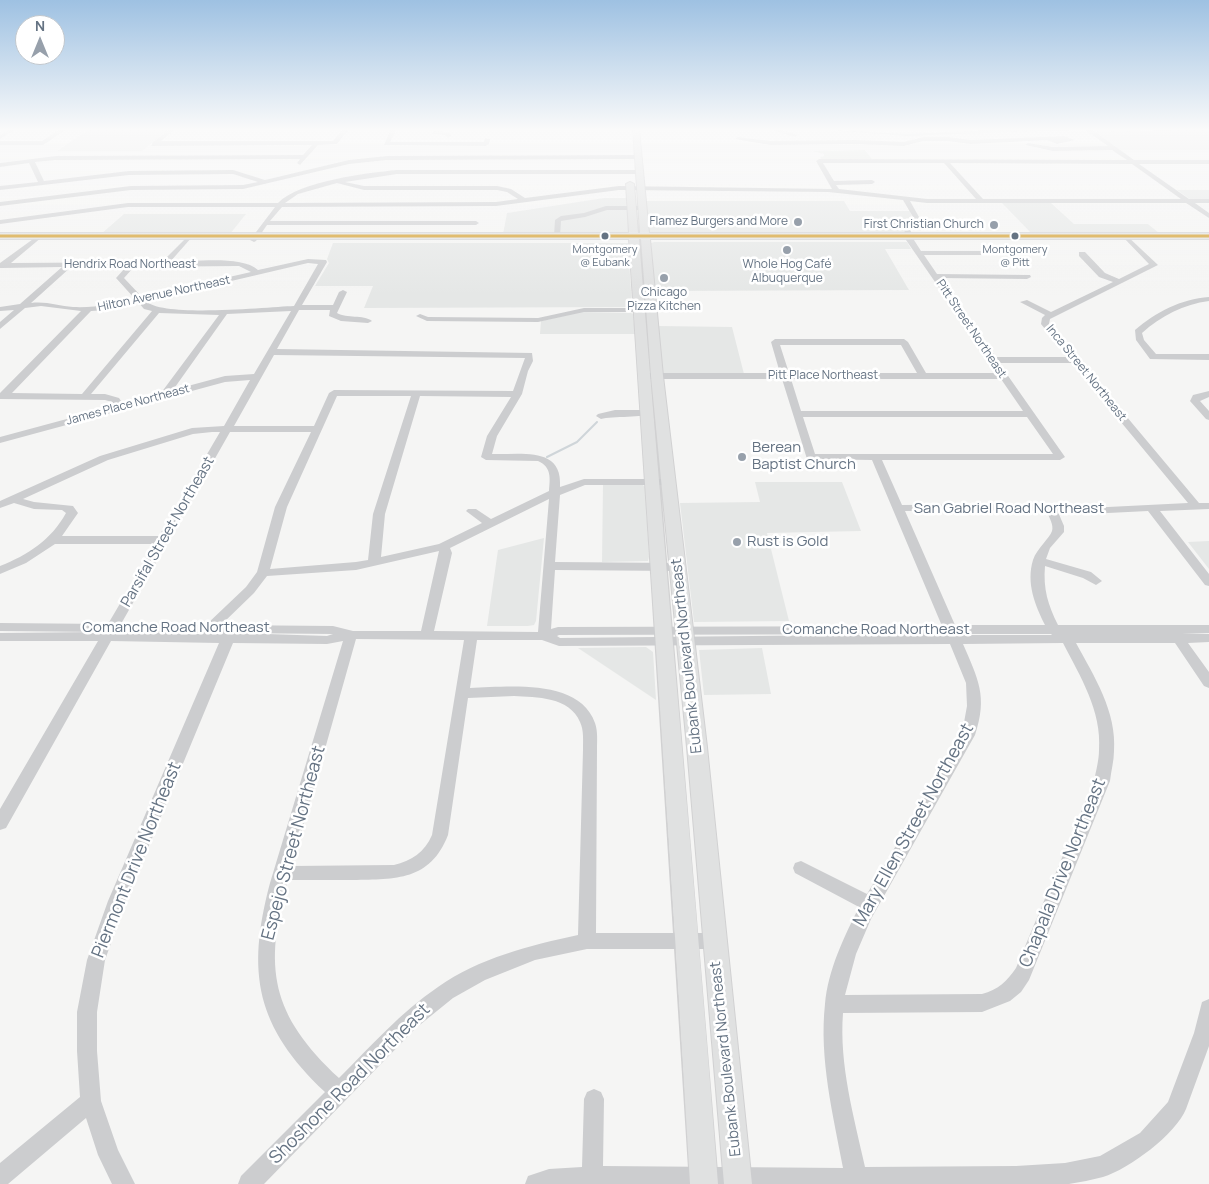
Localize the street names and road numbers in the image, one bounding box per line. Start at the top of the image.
street label: Hendrix Road Northeast [64,258,196,272]
street label: Hilton Avenue Northeast [97,273,231,315]
street label: Pitt Street Northeast [933,277,1009,381]
street label: Inca Street Northeast [1043,322,1129,424]
street label: Pitt Place Northeast [768,369,878,383]
street label: James Place Northeast [65,382,191,428]
street label: Parsifal Street Northeast [118,454,218,610]
street label: San Gabriel Road Northeast [914,500,1104,518]
street label: Eubank Boulevard Northeast [668,558,706,754]
street label: Comanche Road Northeast [82,619,270,637]
street label: Comanche Road Northeast [782,621,970,639]
street label: Mary Ellen Street Northeast [849,720,979,930]
street label: Espejo Street Northeast [258,743,330,943]
street label: Piermont Drive Northeast [88,759,186,961]
street label: Chapala Drive Northeast [1015,775,1111,971]
street label: Eubank Boulevard Northeast [707,961,745,1157]
street label: Shoshone Road Northeast [265,999,435,1169]

